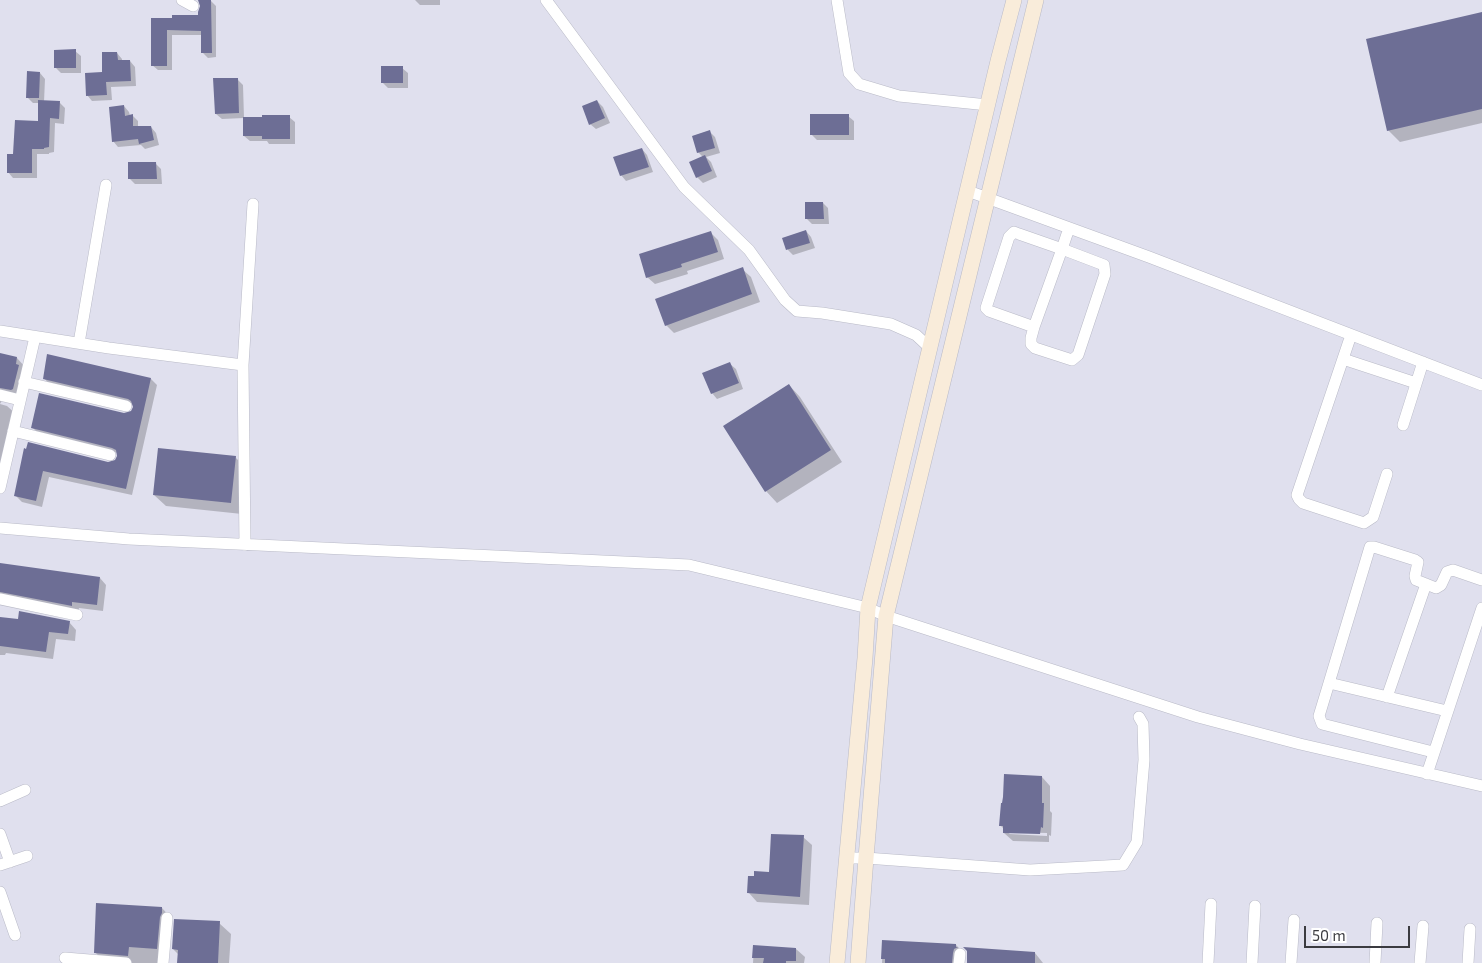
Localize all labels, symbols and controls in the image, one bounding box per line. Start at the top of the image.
scale bar [1307,916,1413,948]
text: 50 m [1312,926,1346,944]

